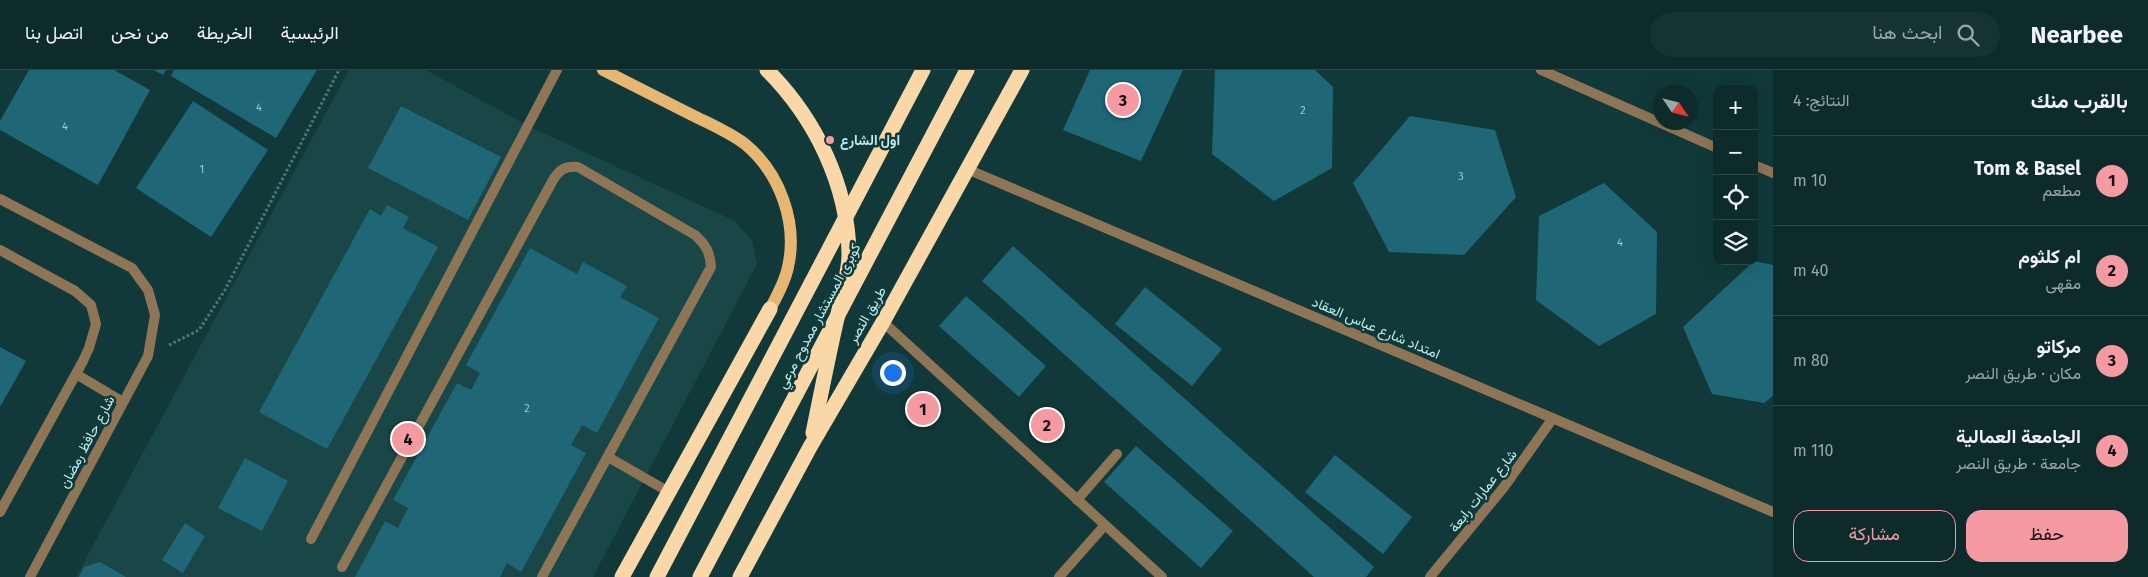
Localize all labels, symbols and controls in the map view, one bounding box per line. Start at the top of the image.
search box [1650,12,2000,57]
text: ابحث هنا [1872,21,1942,44]
icon: search [1954,21,1982,49]
text: Nearbee [2030,21,2123,49]
text: اتصل بنا [25,22,83,44]
text: من نحن [111,22,169,44]
text: الخريطة [197,22,253,44]
text: الرئيسية [281,22,339,44]
pin: 3 [1107,81,1139,119]
north arrow [1653,85,1698,130]
map controls [1713,85,1758,265]
button: + [1713,85,1758,130]
text: بالقرب منك [2031,88,2128,114]
text: النتائج: 4 [1793,91,1850,110]
house number: 4 [256,101,262,114]
house number: 2 [1300,104,1306,117]
house number: 4 [62,120,68,133]
button: − [1713,130,1758,175]
place label: اول الشارع [840,132,900,150]
marker: اول الشارع [824,134,836,146]
text: Tom & Basel [1974,157,2081,180]
house number: 1 [200,163,204,176]
house number: 3 [1458,170,1464,183]
text: 10 m [1793,171,1827,190]
text: 1 [2108,171,2116,190]
button: locate [1713,175,1758,220]
text: مطعم [2042,181,2081,200]
button: layers [1713,220,1758,265]
house number: 4 [1617,236,1623,249]
street label: كوبرى المستشار ممدوح مرعي [773,240,867,393]
text: ام كلثوم [2018,245,2081,268]
text: 40 m [1793,261,1828,280]
text: 2 [2108,261,2116,280]
text: مقهى [2046,274,2081,293]
street label: طريق النصر [843,284,890,347]
street label: امتداد شارع عباس العقاد [1309,293,1443,365]
text: مركاتو [2036,335,2081,358]
text: 80 m [1793,351,1829,370]
text: 3 [2108,351,2116,370]
your location [880,360,906,386]
text: مكان · طريق النصر [1965,364,2081,383]
pin: 1 [907,390,939,428]
street label: شارع حافظ رمضان [56,393,120,492]
house number: 2 [524,402,530,415]
pin: 2 [1031,406,1063,444]
pin: 4 [392,420,424,458]
text: الجامعة العمالية [1956,425,2081,448]
text: 110 m [1793,441,1834,460]
text: 4 [2107,441,2117,460]
street label: شارع عمارات رابعة [1445,446,1522,537]
text: جامعة · طريق النصر [1956,454,2081,473]
button: مشاركة [1793,510,1956,562]
button: حفظ [1966,510,2128,562]

